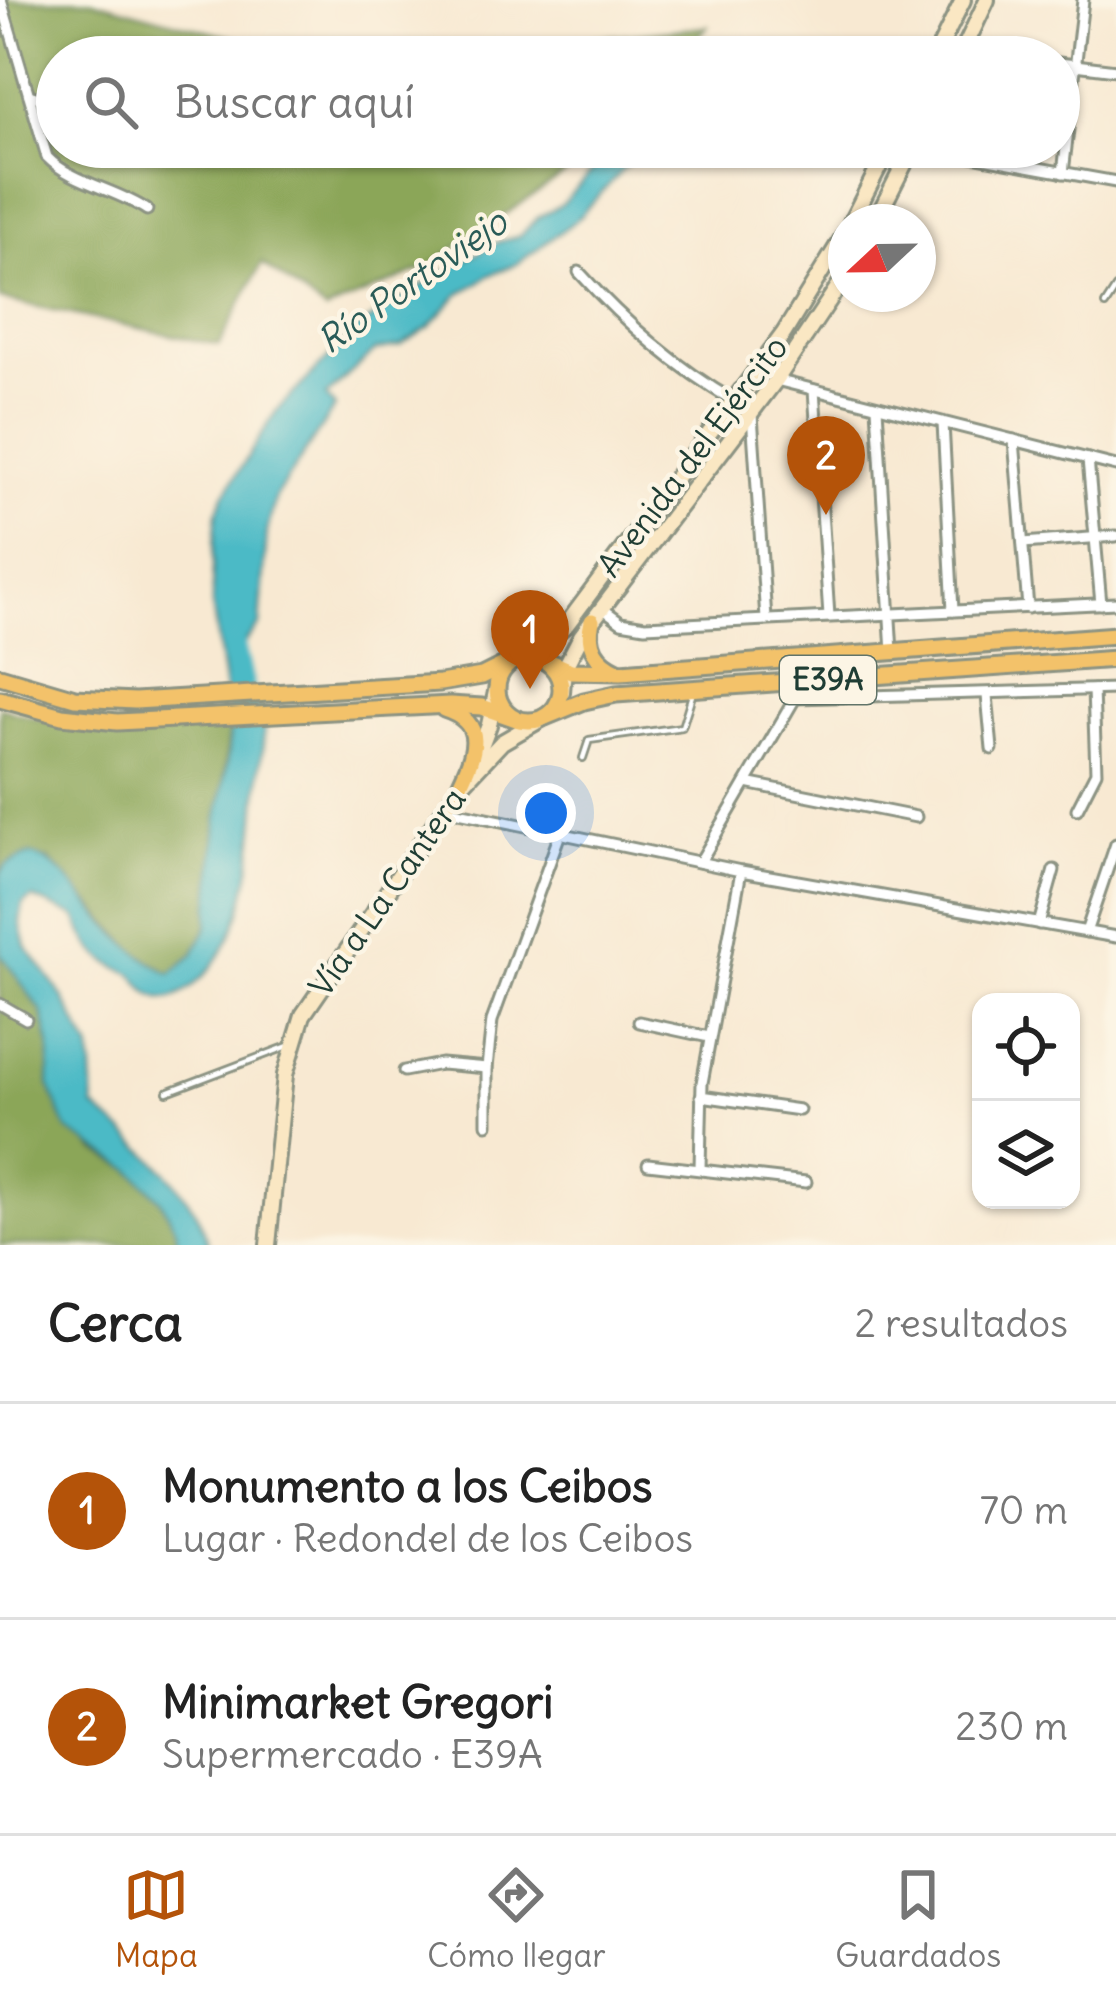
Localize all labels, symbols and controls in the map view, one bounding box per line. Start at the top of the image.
search box [36,36,1080,168]
icon: search [78,69,144,135]
text: Buscar aquí [174,74,414,130]
water label: Río Portoviejo [309,199,517,363]
north arrow [828,204,936,312]
street label: Avenida del Ejército [588,327,796,585]
pin: 2 [787,416,865,515]
pin: 1 [491,590,569,689]
road number: E39A [780,656,876,704]
street label: Vía a La Cantera [299,779,475,1005]
your location [516,783,576,843]
map controls [972,993,1080,1209]
button: locate [972,993,1080,1101]
button: layers [972,1101,1080,1209]
text: Cerca [48,1291,183,1355]
text: 2 resultados [854,1299,1068,1348]
text: Monumento a los Ceibos [162,1458,652,1514]
text: 1 [79,1486,95,1535]
text: 70 m [980,1486,1068,1535]
text: Lugar · Redondel de los Ceibos [162,1514,693,1563]
text: Minimarket Gregori [162,1674,553,1730]
text: 2 [76,1702,98,1751]
text: 230 m [955,1702,1068,1751]
text: Supermercado · E39A [162,1730,543,1779]
tab: Mapa [115,1862,198,1976]
tab: Cómo llegar [427,1862,606,1976]
tab: Guardados [835,1862,1001,1976]

